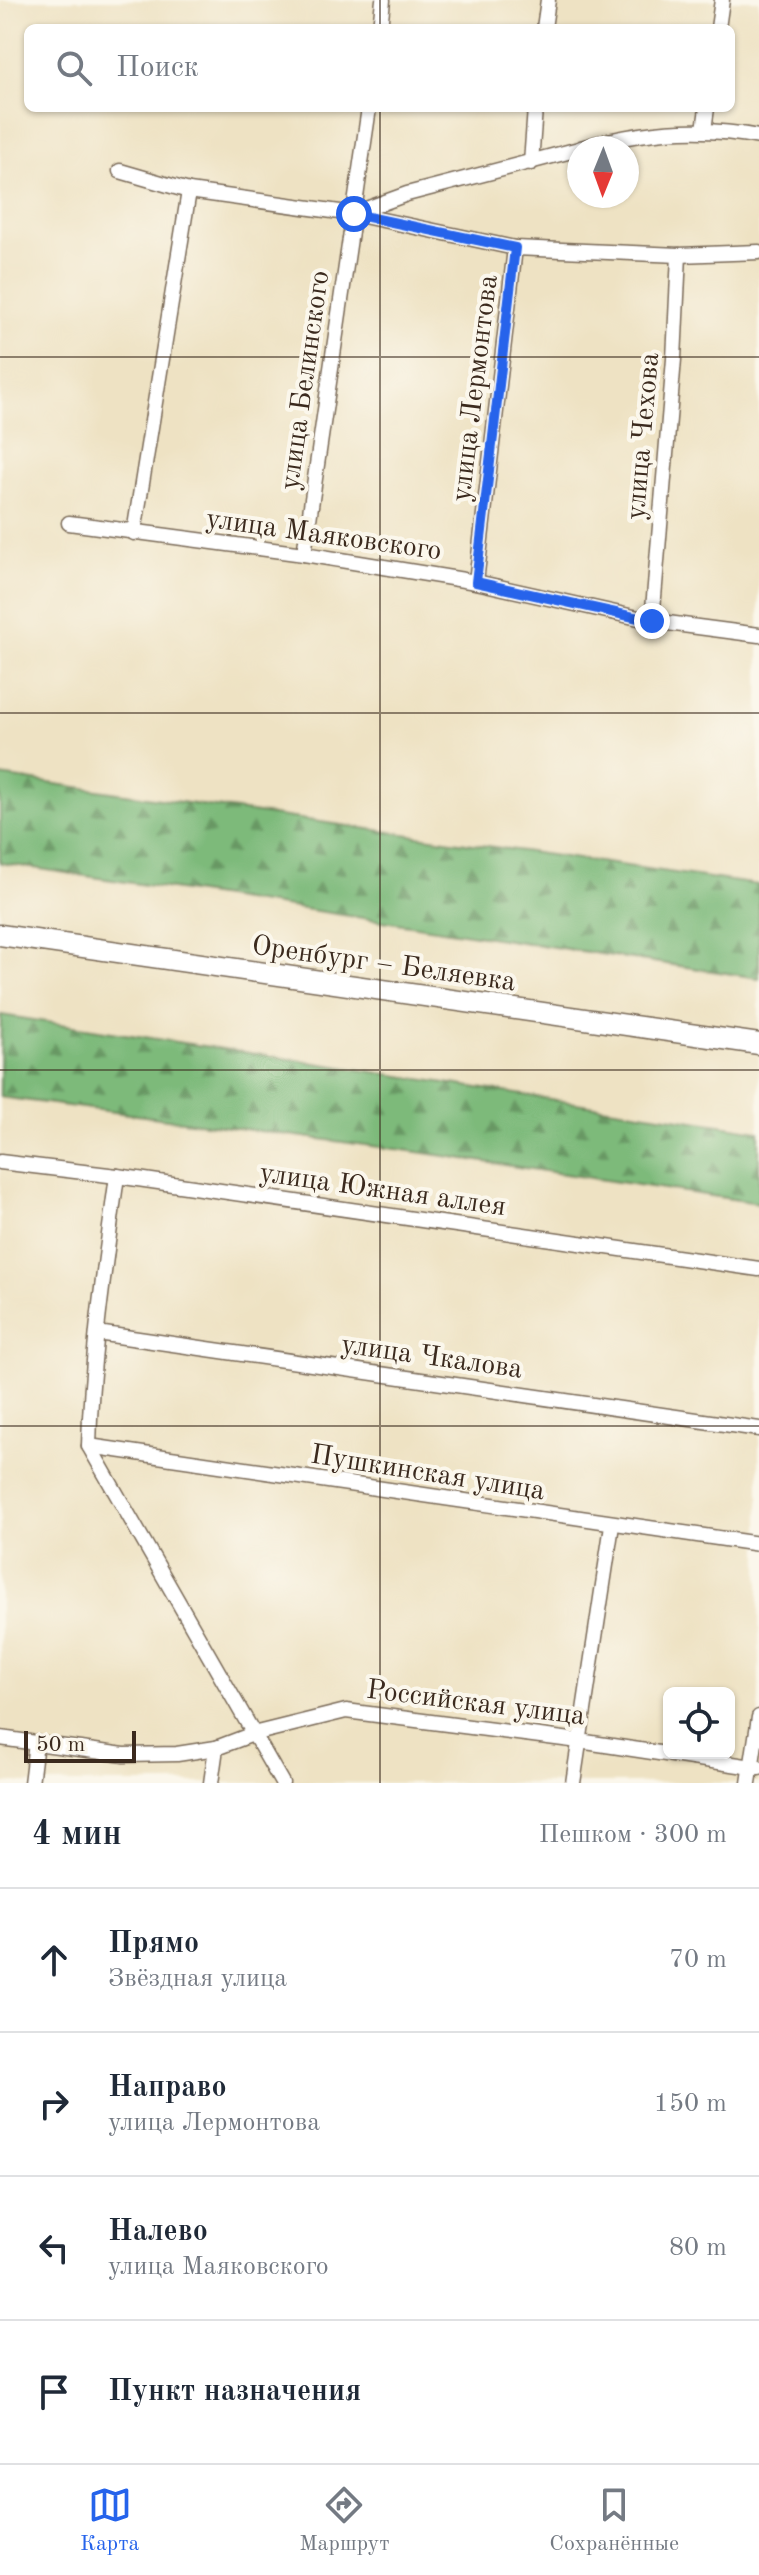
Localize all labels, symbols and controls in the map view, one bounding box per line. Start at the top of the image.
search box [24,24,735,112]
icon: search [52,46,96,90]
text: Поиск [116,53,199,83]
north arrow [567,136,639,208]
route start [336,196,372,232]
street label: улица Белинского [277,269,335,492]
street label: улица Лермонтова [448,273,504,503]
street label: улица Чехова [623,351,665,521]
street label: улица Маяковского [204,506,443,566]
route end [634,603,670,639]
street label: Оренбург – Беляевка [250,933,518,997]
street label: улица Южная аллея [257,1160,508,1222]
street label: улица Чкалова [339,1331,524,1385]
street label: Пушкинская улица [308,1442,547,1506]
street label: Российская улица [365,1677,587,1731]
map controls [663,1687,735,1759]
button: locate [663,1687,735,1759]
scale bar [24,1727,136,1763]
text: 50 m [36,1734,85,1756]
text: 4 мин [32,1818,122,1852]
text: Пешком · 300 m [539,1822,727,1848]
text: Прямо [108,1929,199,1959]
icon: ahead [32,1938,76,1982]
text: 70 m [669,1947,727,1973]
text: Звёздная улица [108,1966,287,1992]
text: Направо [108,2073,227,2103]
icon: right [32,2082,76,2126]
text: 150 m [654,2091,727,2117]
text: улица Лермонтова [108,2110,320,2136]
text: Налево [108,2217,208,2247]
icon: left [32,2226,76,2270]
text: 80 m [669,2235,727,2261]
text: улица Маяковского [108,2254,329,2280]
icon: arrive [32,2370,76,2414]
text: Пункт назначения [108,2377,361,2407]
tab: Карта [80,2483,139,2558]
tab: Маршрут [299,2483,390,2558]
tab: Сохранённые [549,2483,679,2558]

